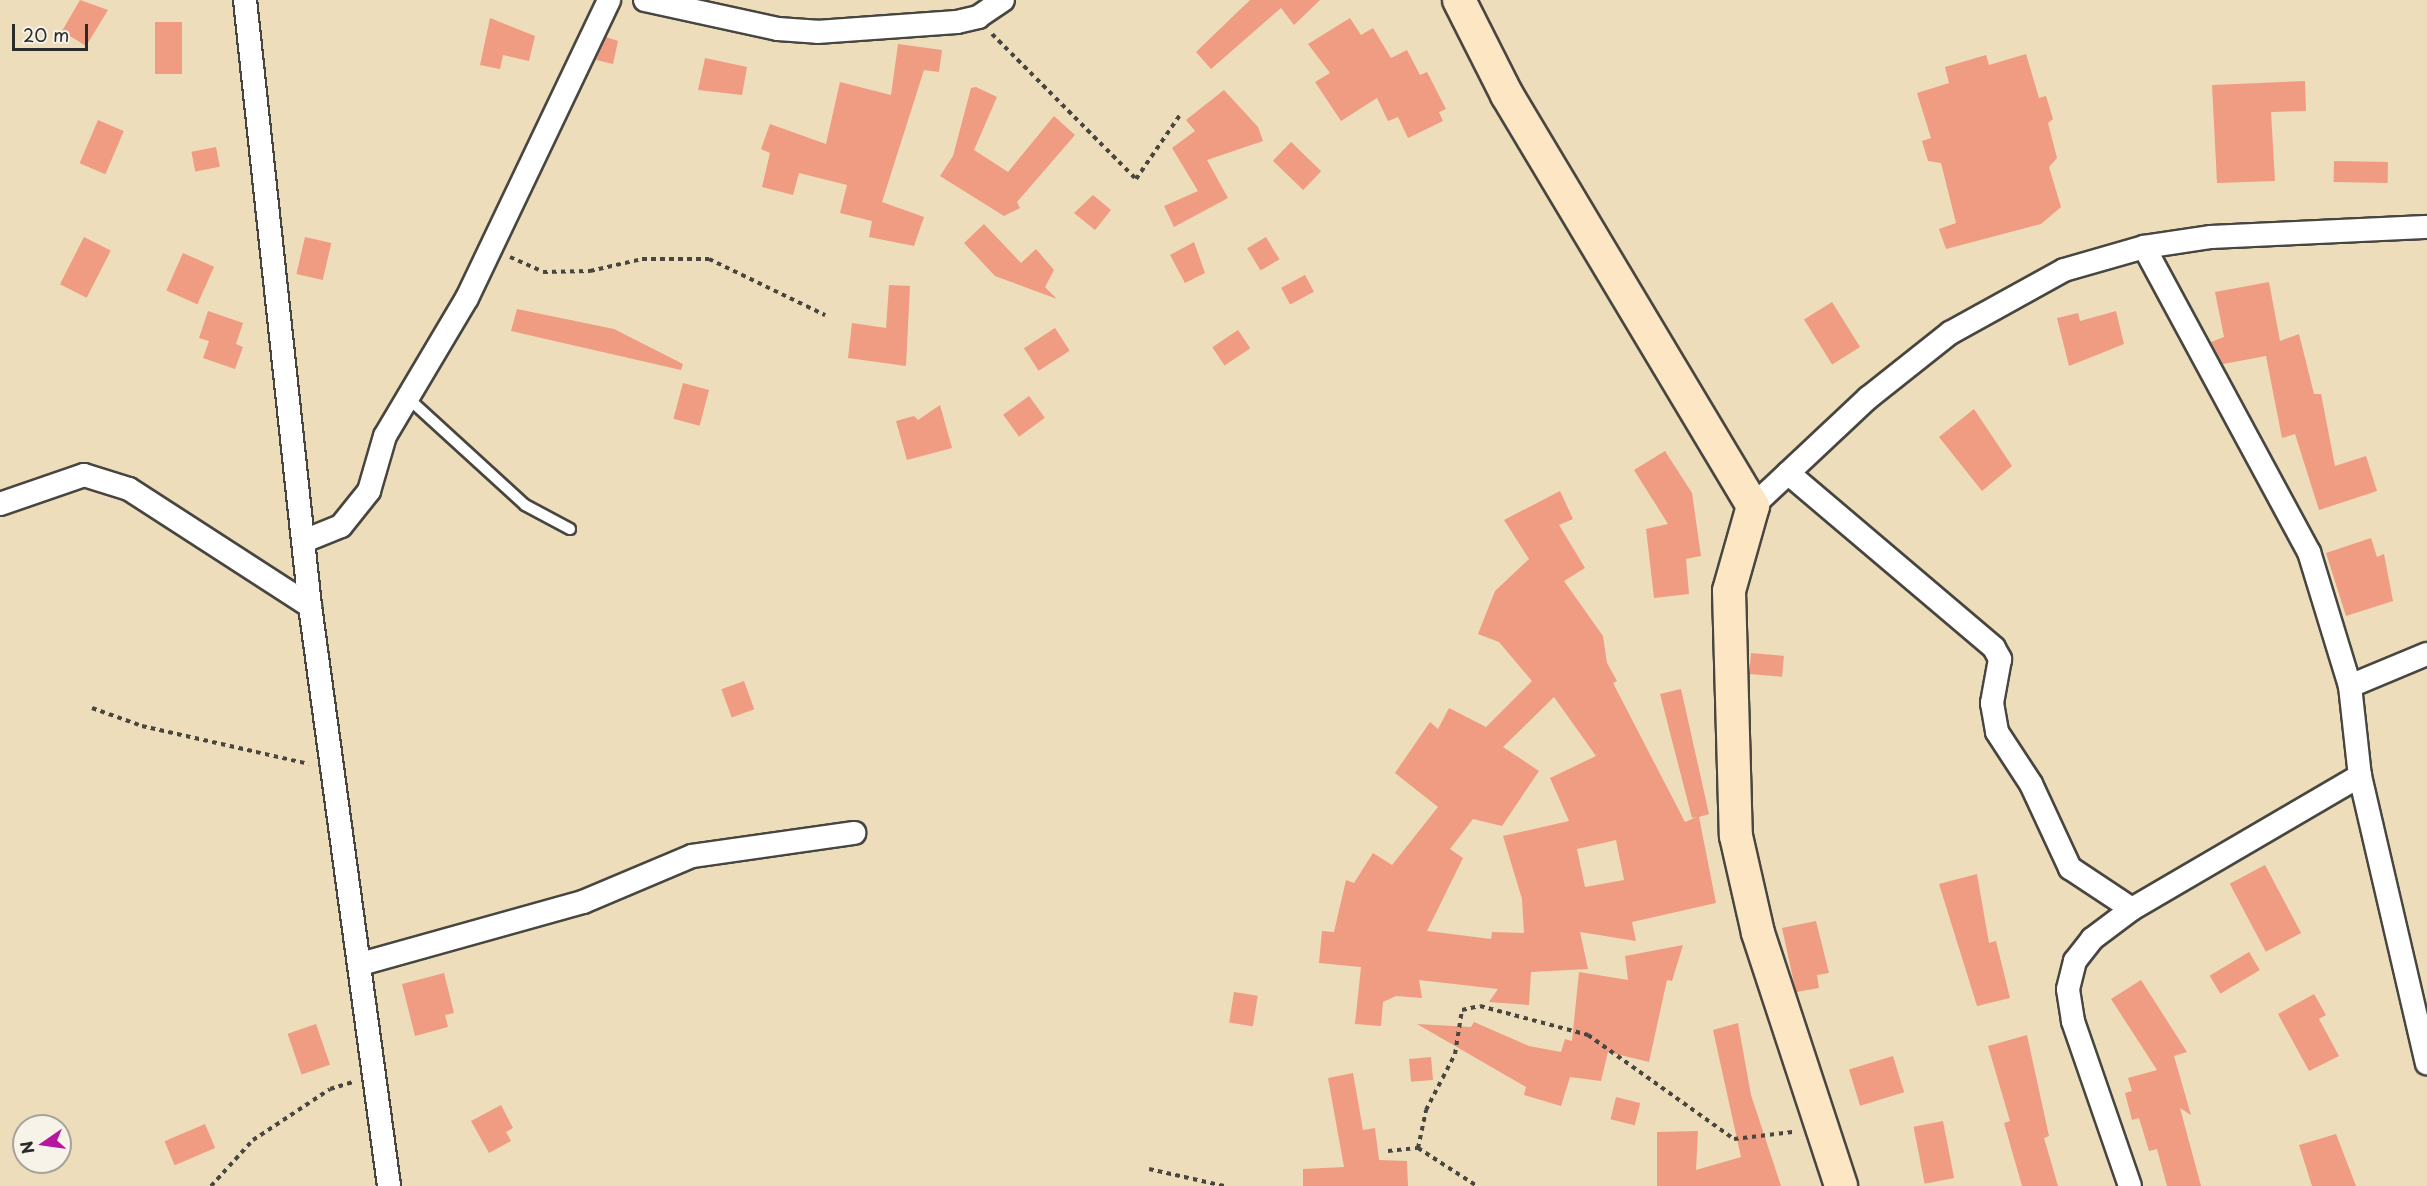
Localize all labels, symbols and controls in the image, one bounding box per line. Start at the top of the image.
scale bar [15,12,92,50]
text: 20 m [23,21,69,48]
north arrow [12,1114,72,1174]
text: N [13,1139,40,1156]

